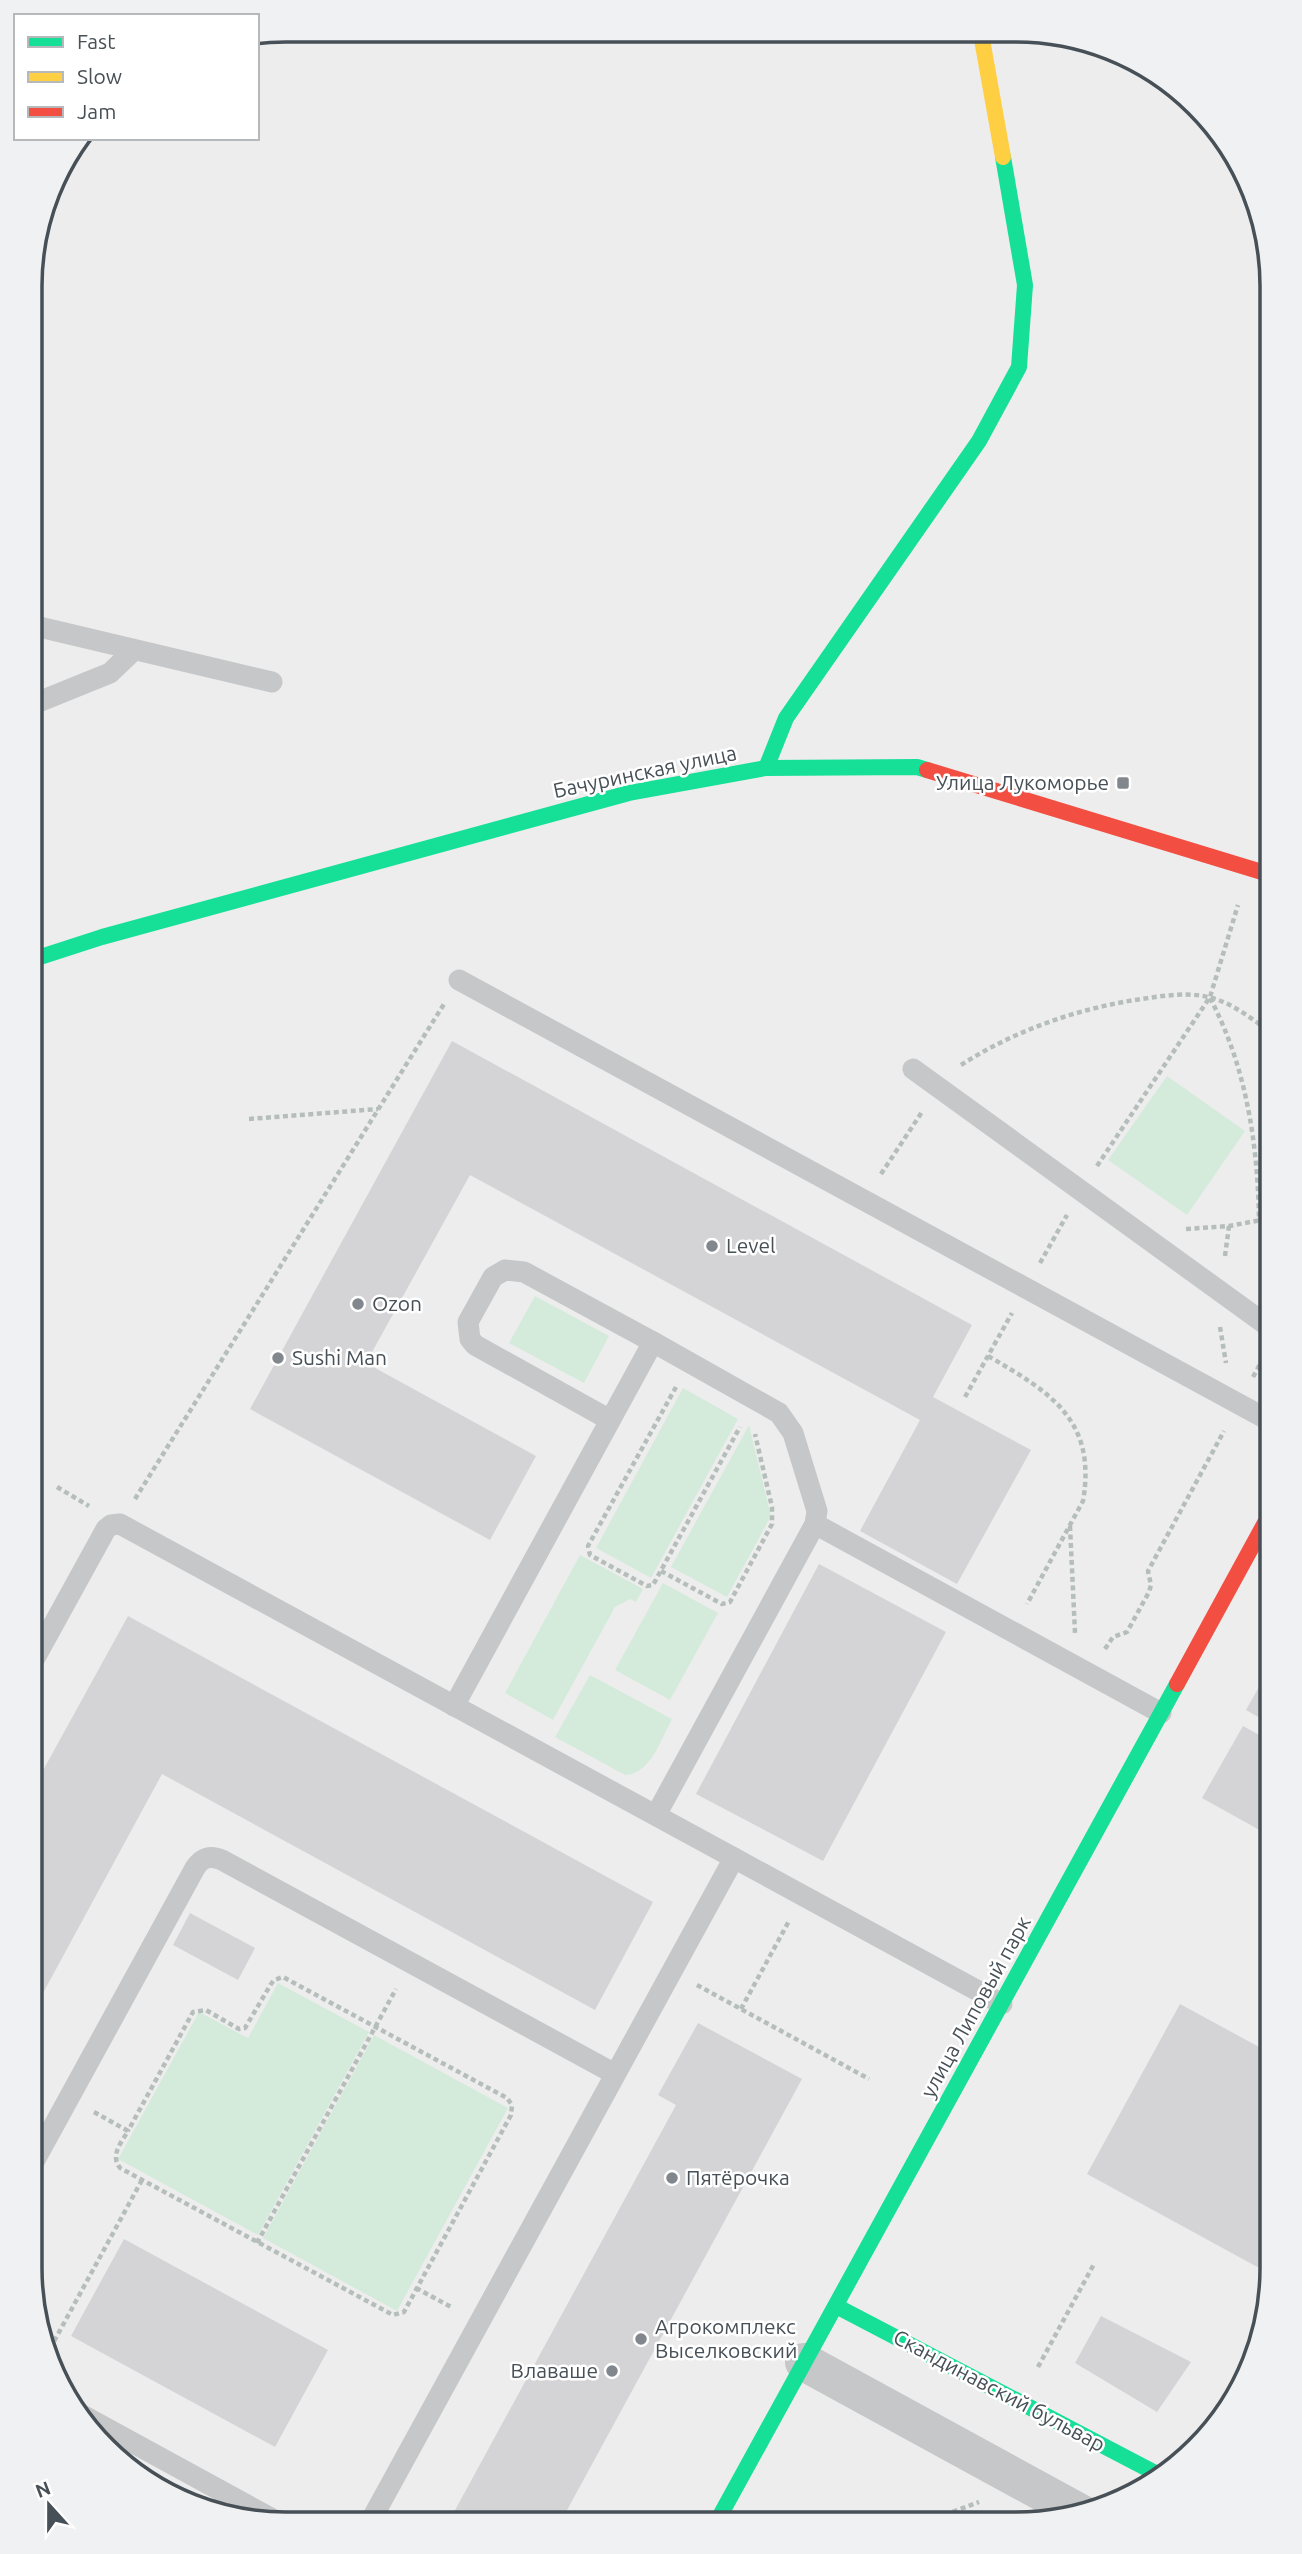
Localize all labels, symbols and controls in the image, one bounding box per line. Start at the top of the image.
legend [14,14,259,140]
text: Fast [77,29,115,53]
text: Slow [77,64,122,88]
text: Jam [77,99,116,123]
street label: Бачуринская улица [551,740,739,802]
place label: Улица Лукоморье [936,770,1109,794]
marker: Улица Лукоморье [1115,775,1131,791]
place label: Level [726,1233,776,1257]
marker: Level [704,1238,720,1254]
place label: Ozon [372,1291,422,1315]
marker: Ozon [350,1296,366,1312]
place label: Sushi Man [292,1345,387,1369]
marker: Sushi Man [270,1350,286,1366]
street label: улица Липовый парк [915,1911,1035,2102]
place label: Пятёрочка [686,2165,790,2189]
marker: Пятёрочка [664,2170,680,2186]
place label: Агрокомплекс Выселковский [655,2314,797,2362]
street label: Скандинавский бульвар [890,2324,1109,2456]
marker: Агрокомплекс Выселковский [633,2331,649,2347]
place label: Влаваше [511,2358,598,2382]
marker: Влаваше [604,2363,620,2379]
north arrow [14,2470,84,2540]
text: N [32,2476,53,2502]

